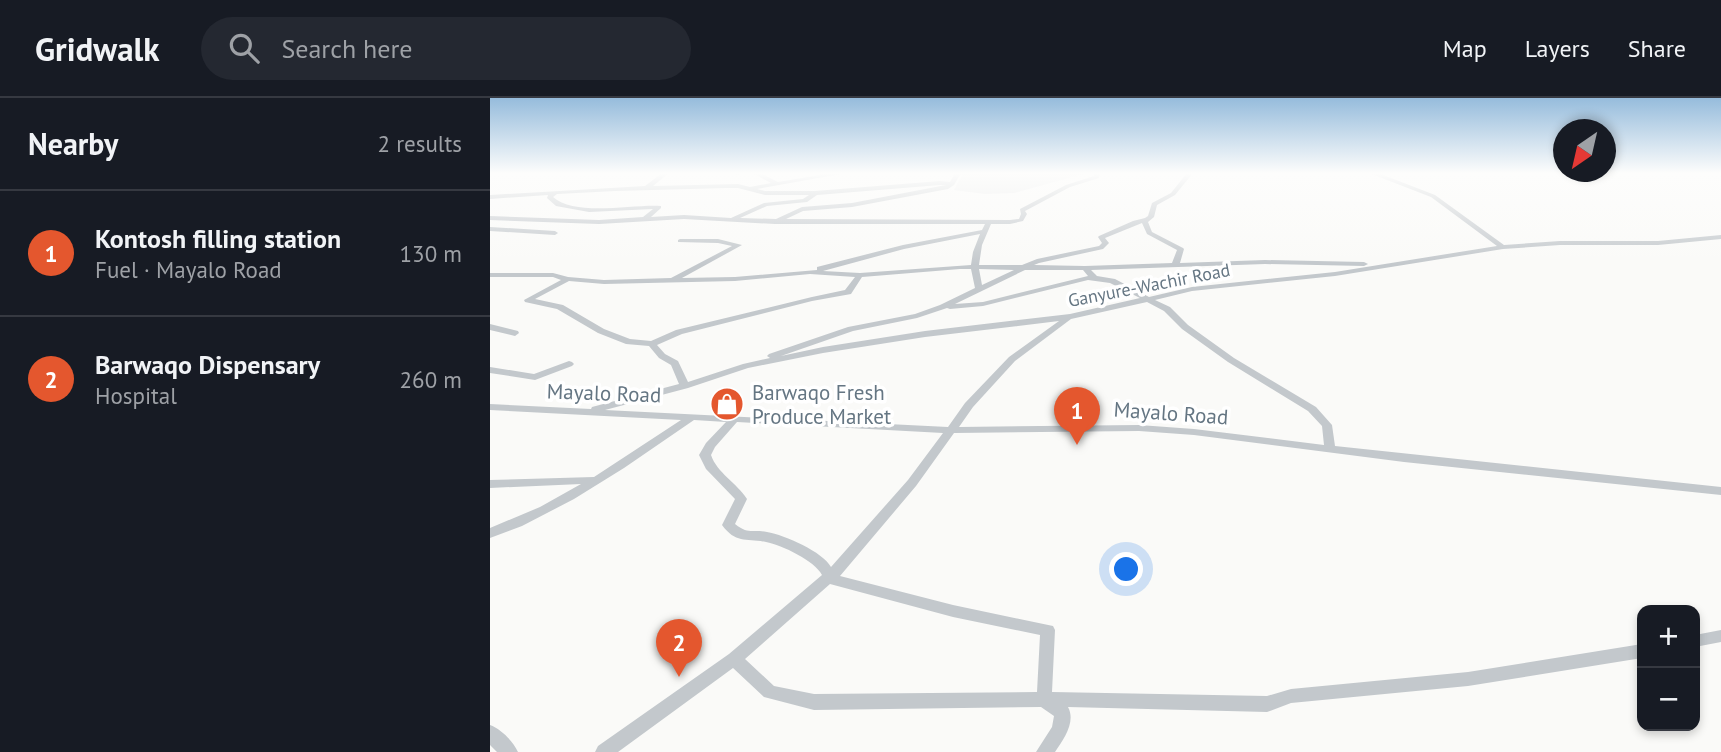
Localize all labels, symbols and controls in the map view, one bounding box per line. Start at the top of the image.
search box [201,17,691,80]
text: Gridwalk [35,27,159,70]
icon: search [225,29,263,67]
text: Search here [281,32,413,65]
text: Map [1443,33,1487,64]
text: Layers [1525,33,1590,64]
text: Share [1628,33,1686,64]
north arrow [1553,119,1616,182]
text: Nearby [28,124,118,163]
text: 2 results [378,129,462,158]
text: Kontosh filling station [95,222,341,255]
text: 1 [44,239,58,268]
text: 130 m [400,239,462,268]
text: Fuel · Mayalo Road [95,255,282,284]
street label: Ganyure-Wachir Road [1066,258,1232,312]
text: Barwaqo Dispensary [95,348,320,381]
text: 2 [44,365,58,394]
text: 260 m [400,365,462,394]
street label: Mayalo Road [546,378,662,408]
place label: Barwaqo Fresh Produce Market [752,379,891,430]
text: Hospital [95,381,177,410]
shop icon: Barwaqo Fresh Produce Market [708,385,746,423]
pin: 1 [1054,387,1100,445]
street label: Mayalo Road [1113,396,1229,430]
your location [1109,552,1143,586]
map controls [1637,605,1700,731]
button: + [1637,605,1700,668]
pin: 2 [656,619,702,677]
button: − [1637,668,1700,731]

